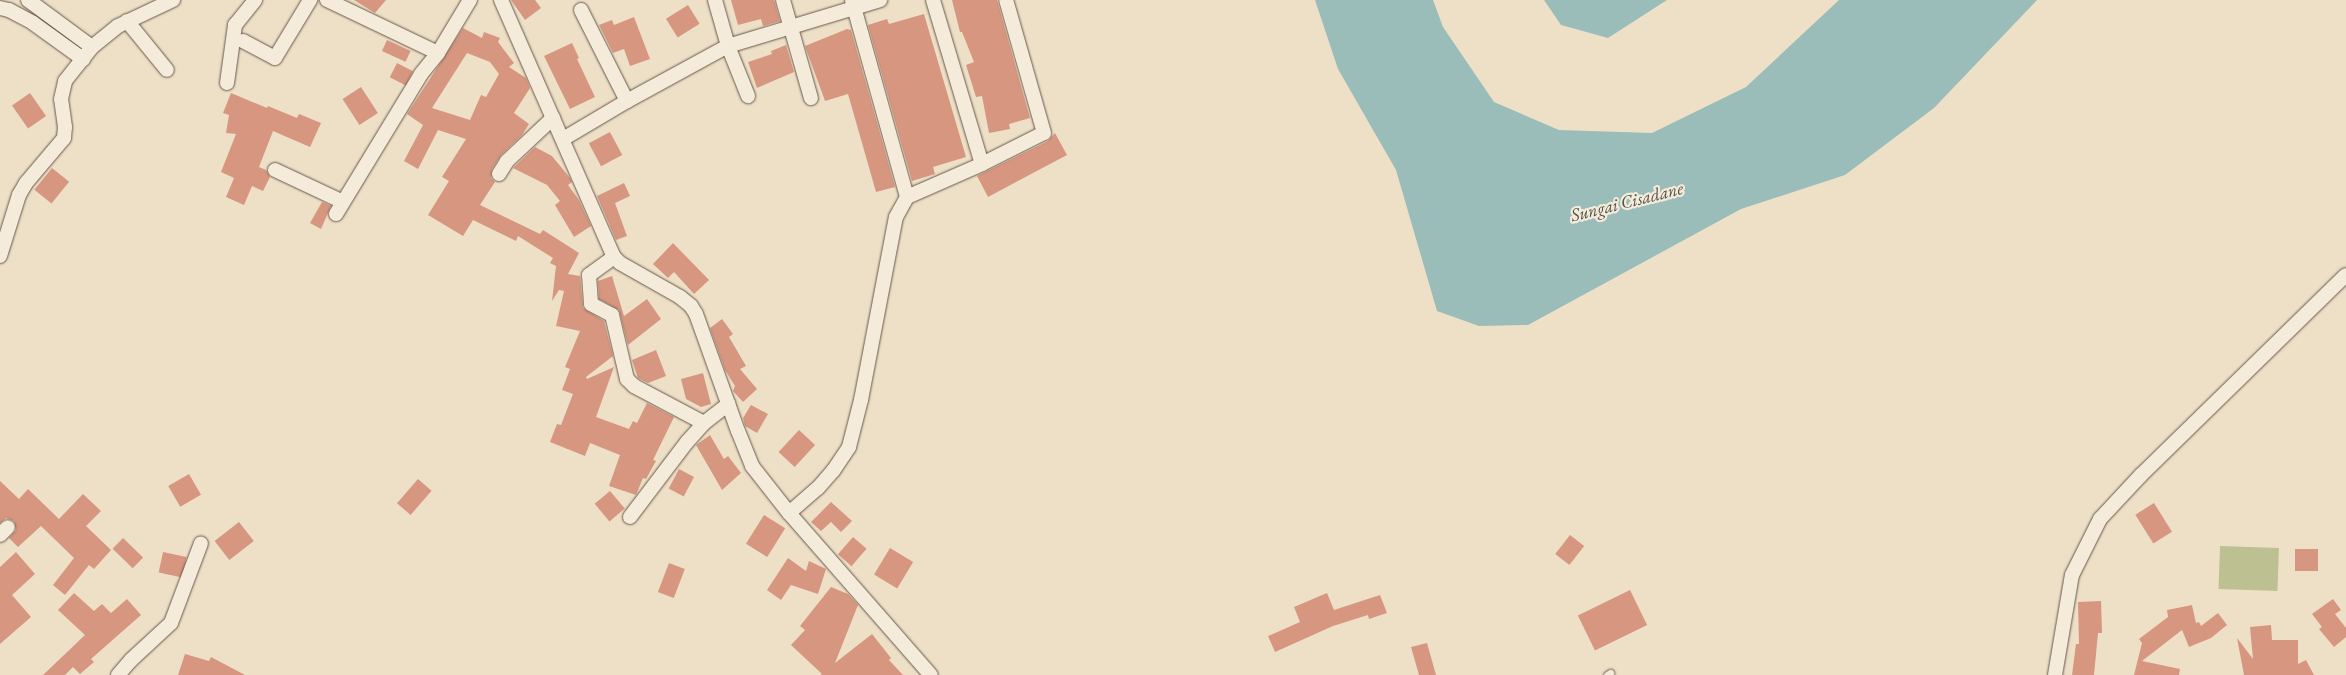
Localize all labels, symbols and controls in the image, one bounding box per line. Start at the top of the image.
water label: Sungai Cisadane [1569,178,1685,226]

